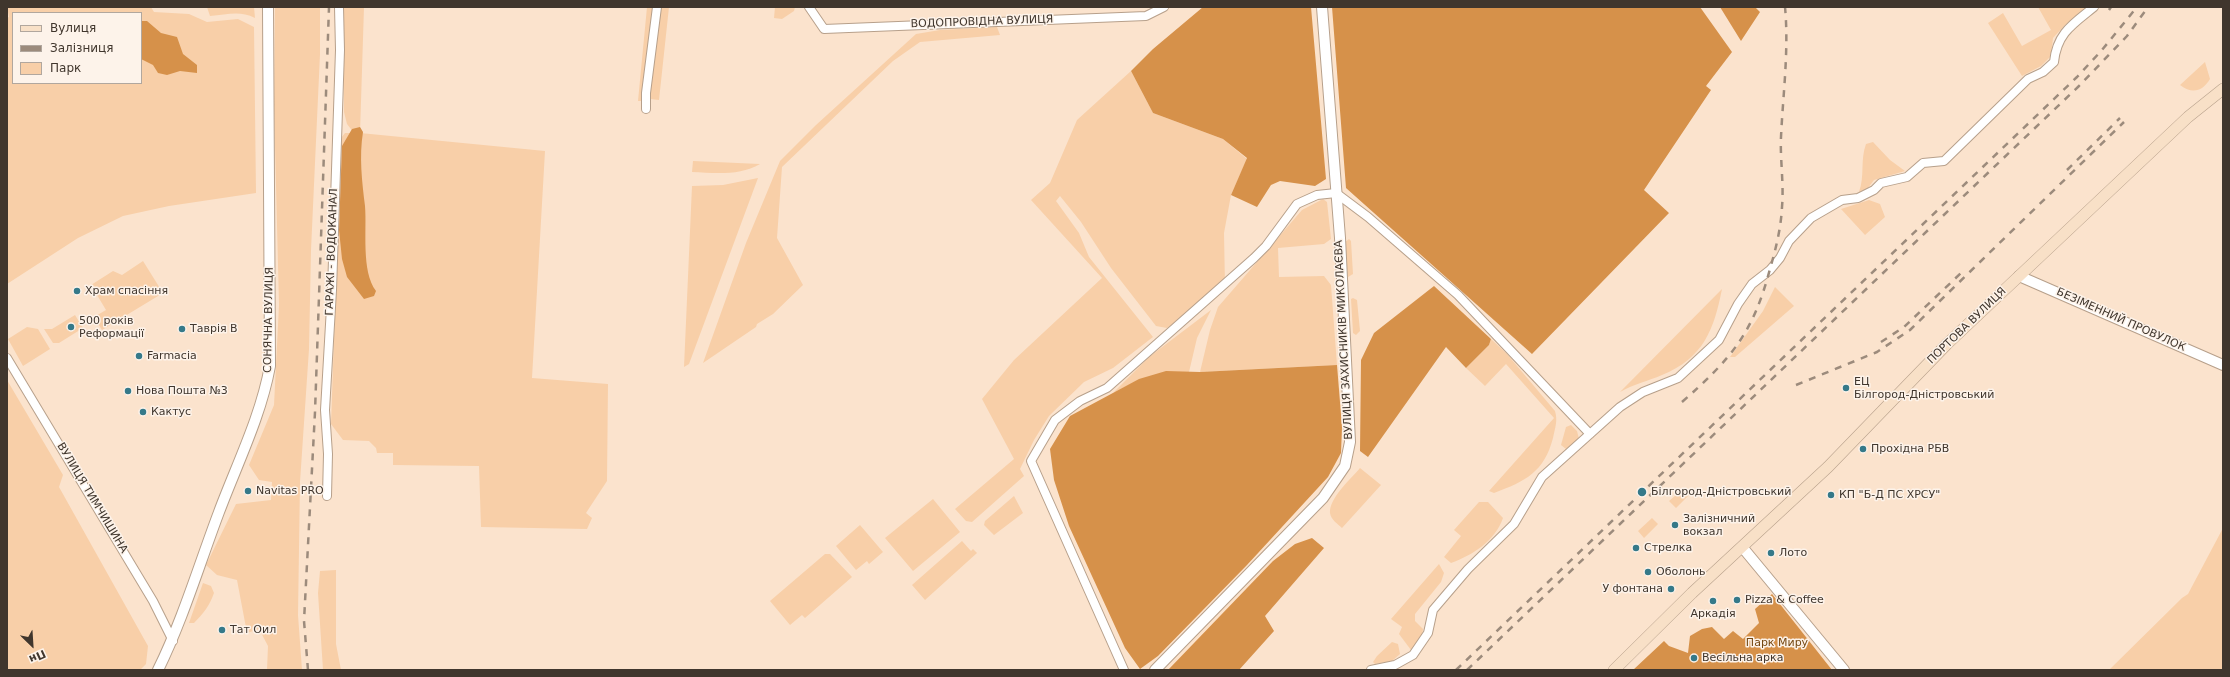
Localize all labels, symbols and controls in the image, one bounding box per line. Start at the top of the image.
legend [12,12,142,84]
street label: ВОДОПРОВІДНА ВУЛИЦЯ [910,13,1054,31]
text: Вулиця [50,21,96,35]
text: Залізниця [50,41,113,55]
text: Парк [50,61,81,75]
street label: ГАРАЖІ - ВОДОКАНАЛ [323,188,341,316]
street label: ВУЛИЦЯ ЗАХИСНИКІВ МИКОЛАЄВА [1332,240,1356,440]
street label: СОНЯЧНА ВУЛИЦЯ [261,267,277,373]
place label: Храм спасіння [85,284,168,298]
street label: ПОРТОВА ВУЛИЦЯ [1925,285,2009,367]
street label: БЕЗІМЕННИЙ ПРОВУЛОК [2054,285,2188,355]
marker: Храм спасіння [72,286,82,296]
place label: 500 років Реформації [79,314,144,340]
marker: 500 років Реформації [66,322,76,332]
place label: Таврія В [190,322,238,336]
marker: Таврія В [177,324,187,334]
place label: Farmacia [147,349,197,363]
marker: Farmacia [134,351,144,361]
place label: ЕЦ Білгород-Дністровський [1854,375,1994,401]
marker: ЕЦ Білгород-Дністровський [1841,383,1851,393]
place label: Нова Пошта №3 [136,384,228,398]
marker: Нова Пошта №3 [123,386,133,396]
place label: Кактус [151,405,191,419]
marker: Кактус [138,407,148,417]
street label: ВУЛИЦЯ ТИМЧИШИНА [54,440,130,556]
place label: Прохідна РБВ [1871,442,1949,456]
marker: Прохідна РБВ [1858,444,1868,454]
place label: Navitas PRO [256,484,324,498]
place label: Білгород-Дністровський [1651,485,1791,499]
marker: Navitas PRO [243,486,253,496]
marker: Білгород-Дністровський [1636,486,1648,498]
place label: КП "Б-Д ПС ХРСУ" [1839,488,1940,502]
marker: КП "Б-Д ПС ХРСУ" [1826,490,1836,500]
place label: Залізничний вокзал [1683,512,1755,538]
marker: Залізничний вокзал [1670,520,1680,530]
place label: Стрелка [1644,541,1692,555]
marker: Стрелка [1631,543,1641,553]
place label: Лото [1779,546,1807,560]
marker: Лото [1766,548,1776,558]
place label: Оболонь [1656,565,1706,579]
marker: Оболонь [1643,567,1653,577]
place label: У фонтана [1602,582,1663,596]
marker: У фонтана [1666,584,1676,594]
place label: Pizza & Coffee [1745,593,1824,607]
marker: Pizza & Coffee [1732,595,1742,605]
marker: Аркадія [1708,596,1718,606]
place label: Аркадія [1690,607,1736,621]
place label: Тат Оил [230,623,276,637]
north arrow [12,625,52,665]
marker: Тат Оил [217,625,227,635]
park label: Парк Миру [1746,636,1808,650]
text: Пн [27,647,48,666]
place label: Весільна арка [1702,651,1783,665]
marker: Весільна арка [1689,653,1699,663]

